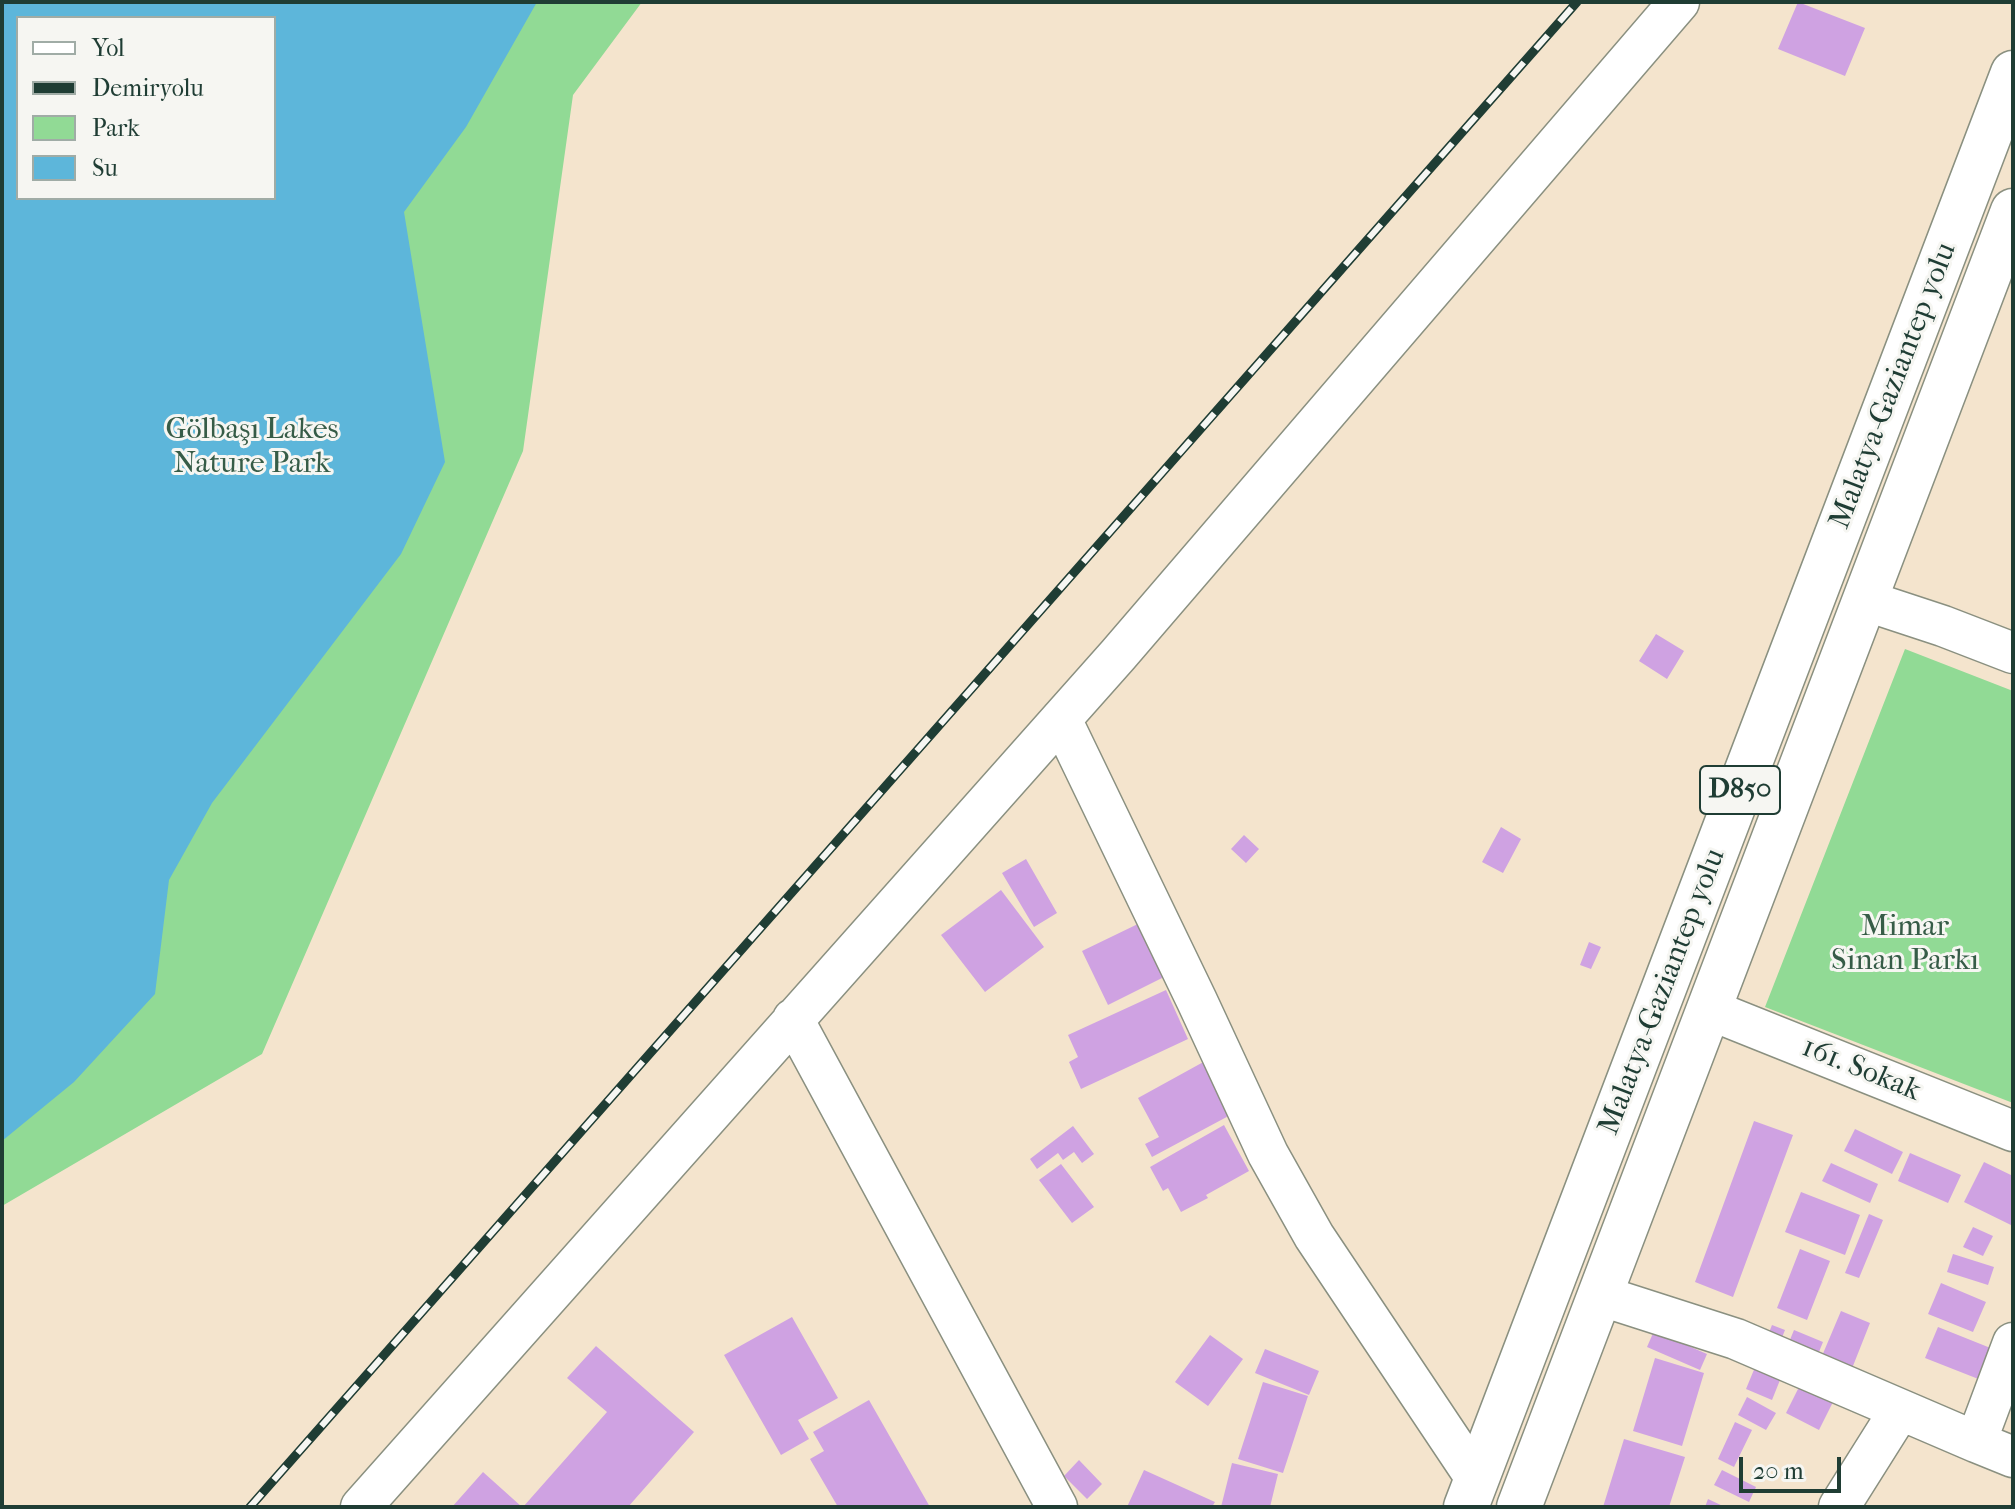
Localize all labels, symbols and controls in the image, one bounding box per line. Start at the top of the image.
legend [16,16,276,200]
text: Yol [92,34,125,62]
text: Demiryolu [92,74,204,102]
text: Park [92,114,140,142]
text: Su [92,154,118,182]
street label: Malatya-Gaziantep yolu [1823,238,1965,534]
park label: Gölbaşı Lakes Nature Park [165,413,339,484]
road number: D850 [1700,766,1780,814]
street label: Malatya-Gaziantep yolu [1592,844,1734,1140]
park label: Mimar Sinan Parkı [1831,910,1979,980]
street label: 161. Sokak [1796,1030,1926,1110]
scale bar [1743,1441,1845,1491]
text: 20 m [1753,1457,1804,1485]

